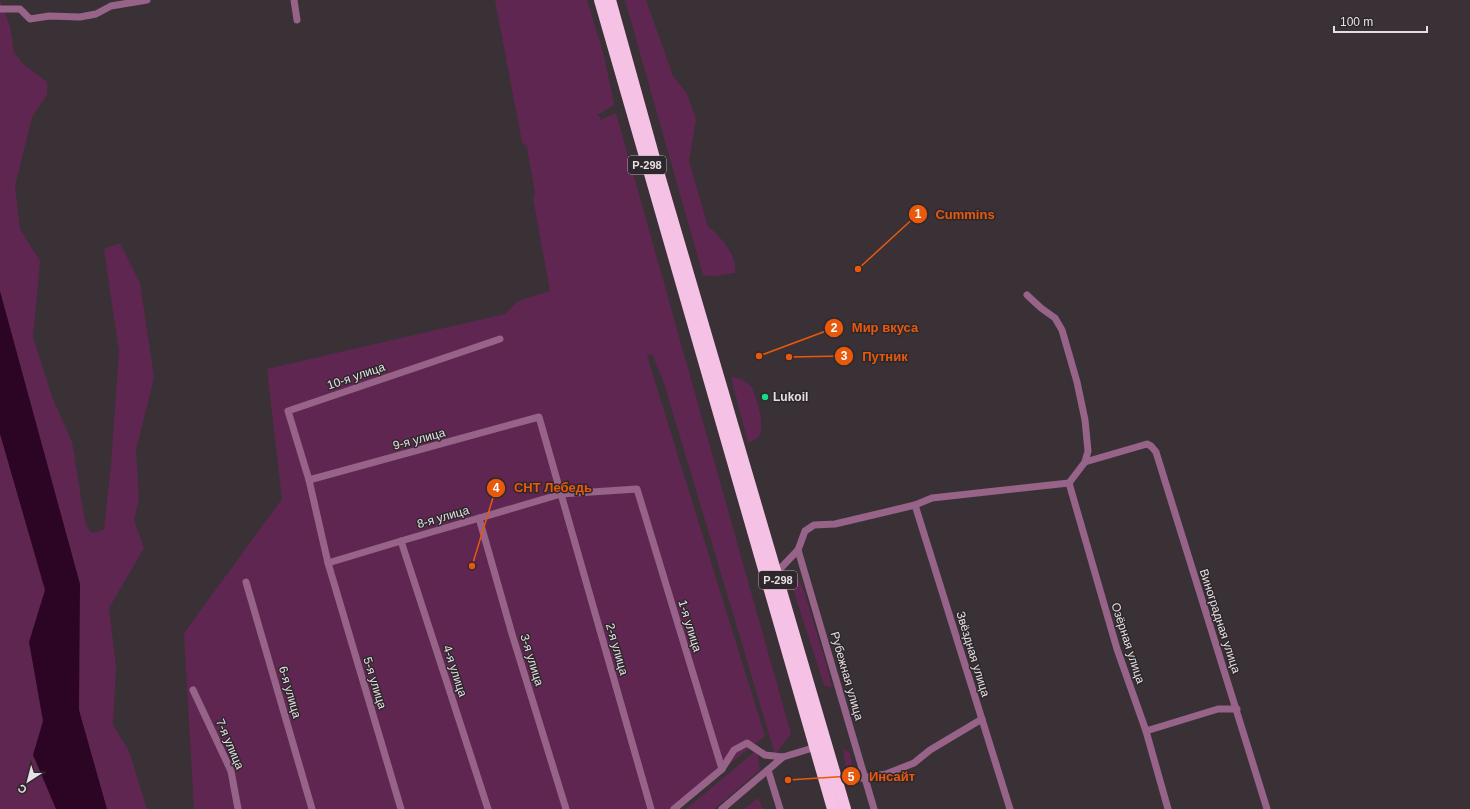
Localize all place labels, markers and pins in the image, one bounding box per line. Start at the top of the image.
callout: Cummins [908,202,1003,227]
callout: Мир вкуса [824,315,926,340]
callout: Путник [834,344,916,369]
place label: Lukoil [773,390,808,404]
marker: Lukoil [760,392,770,402]
callout: СНТ Лебедь [486,475,600,500]
callout: Инсайт [841,764,923,789]

